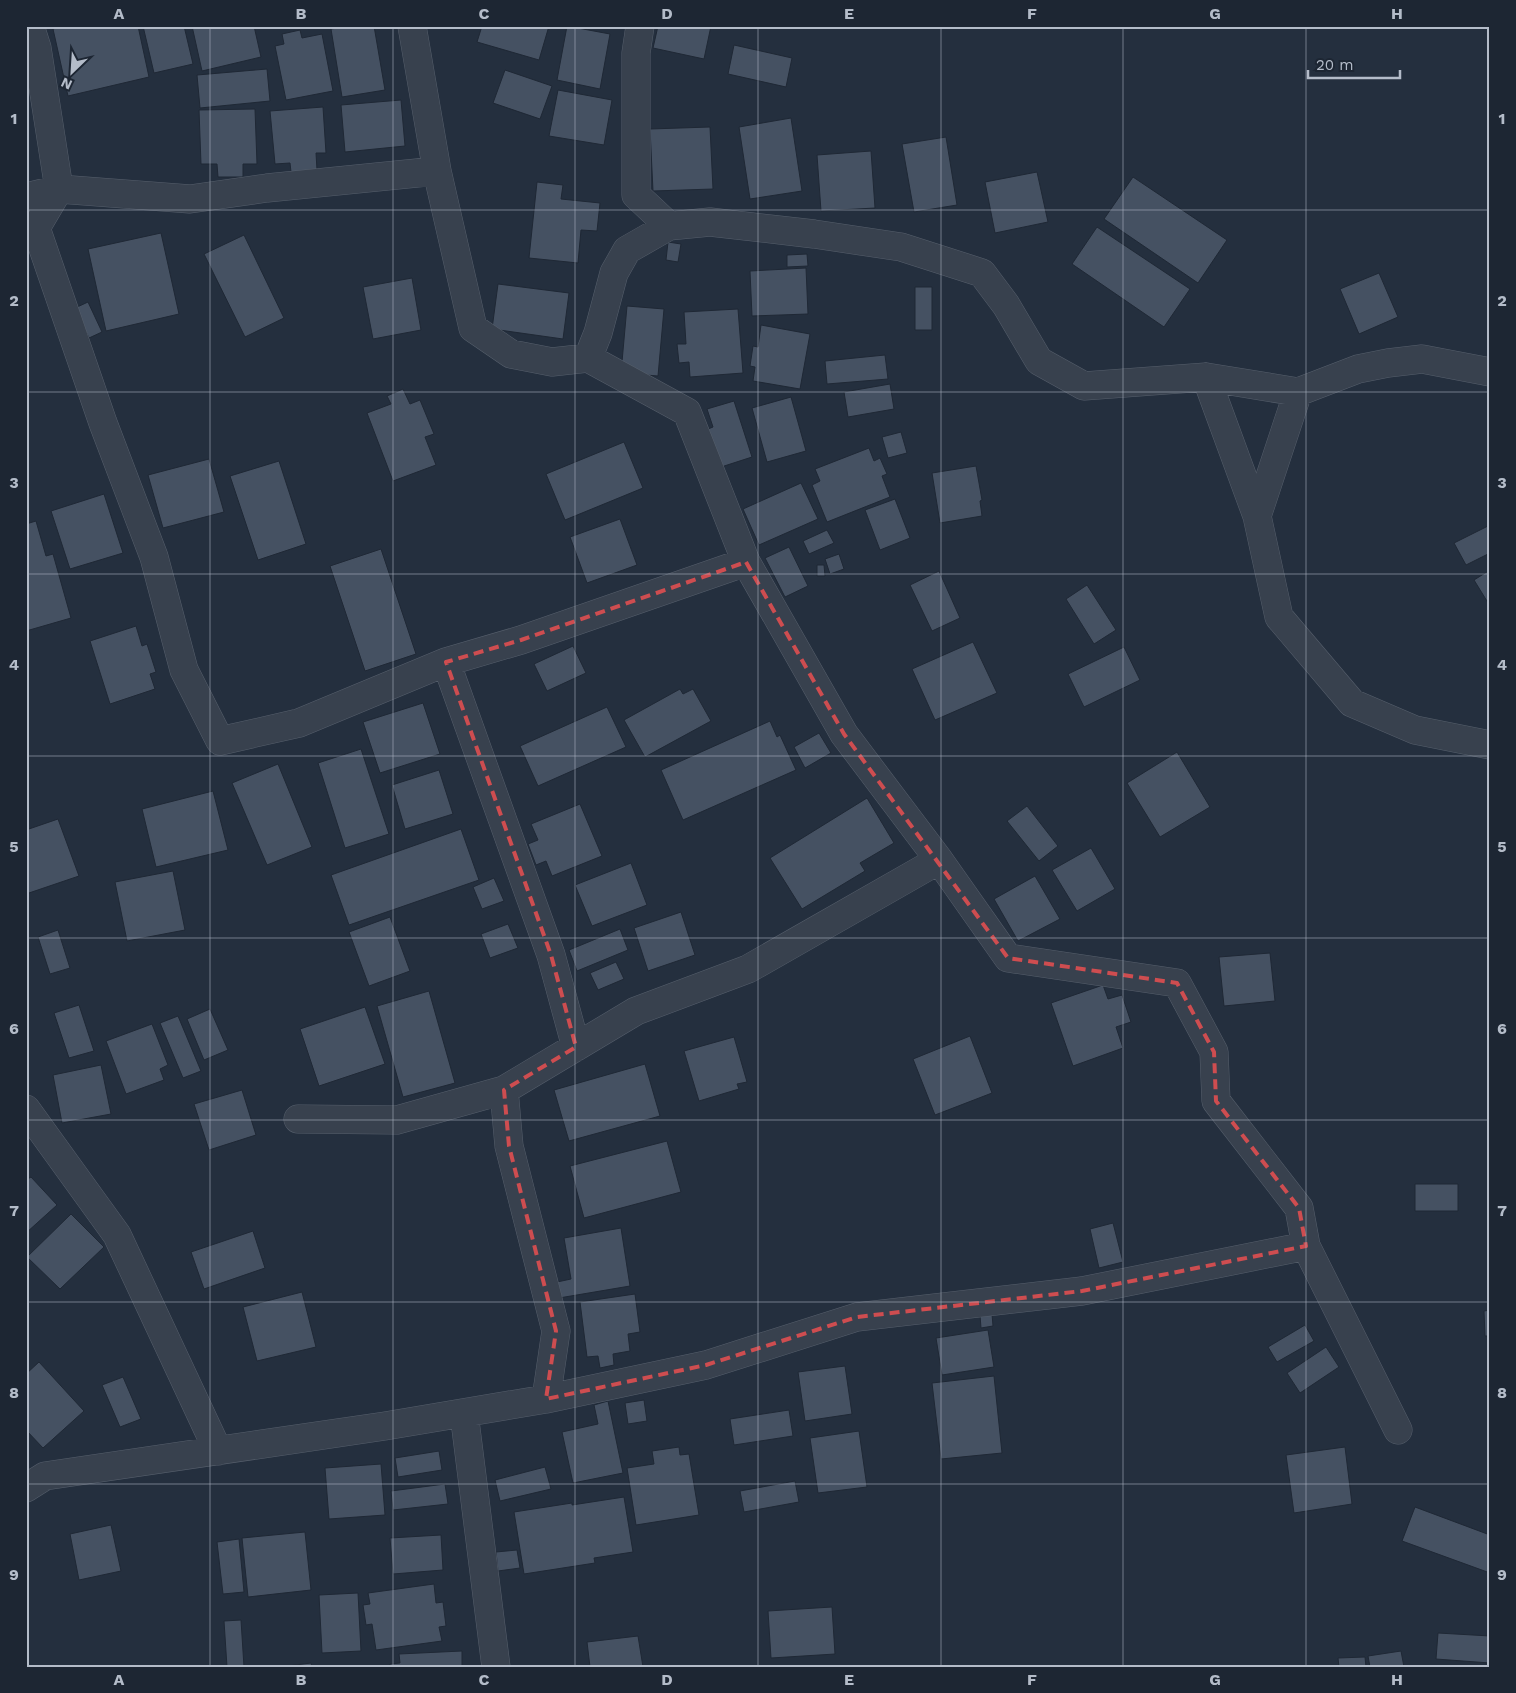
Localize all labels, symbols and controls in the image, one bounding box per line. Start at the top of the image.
text: A [114,4,125,23]
text: B [296,4,307,23]
text: C [479,4,490,23]
text: D [661,4,673,23]
text: E [844,4,854,23]
text: F [1027,4,1037,23]
text: G [1209,4,1221,23]
text: H [1391,4,1403,23]
north arrow [48,48,98,98]
scale bar [1308,48,1401,80]
text: 20 m [1316,56,1354,74]
text: N [58,74,75,93]
text: 1 [11,109,17,128]
text: 1 [1499,109,1505,128]
text: 2 [9,291,19,310]
text: 2 [1497,291,1507,310]
text: 3 [9,473,19,492]
text: 3 [1497,473,1507,492]
text: 4 [9,655,19,674]
text: 4 [1497,655,1507,674]
text: 5 [9,837,19,856]
text: 5 [1497,837,1507,856]
text: 6 [9,1019,19,1038]
text: 6 [1497,1019,1507,1038]
text: 7 [9,1201,19,1220]
text: 7 [1497,1201,1507,1220]
text: 8 [9,1383,19,1402]
text: 8 [1497,1383,1507,1402]
text: 9 [9,1565,19,1584]
text: 9 [1497,1565,1507,1584]
text: A [114,1670,125,1689]
text: B [296,1670,307,1689]
text: C [479,1670,490,1689]
text: D [661,1670,673,1689]
text: E [844,1670,854,1689]
text: F [1027,1670,1037,1689]
text: G [1209,1670,1221,1689]
text: H [1391,1670,1403,1689]

